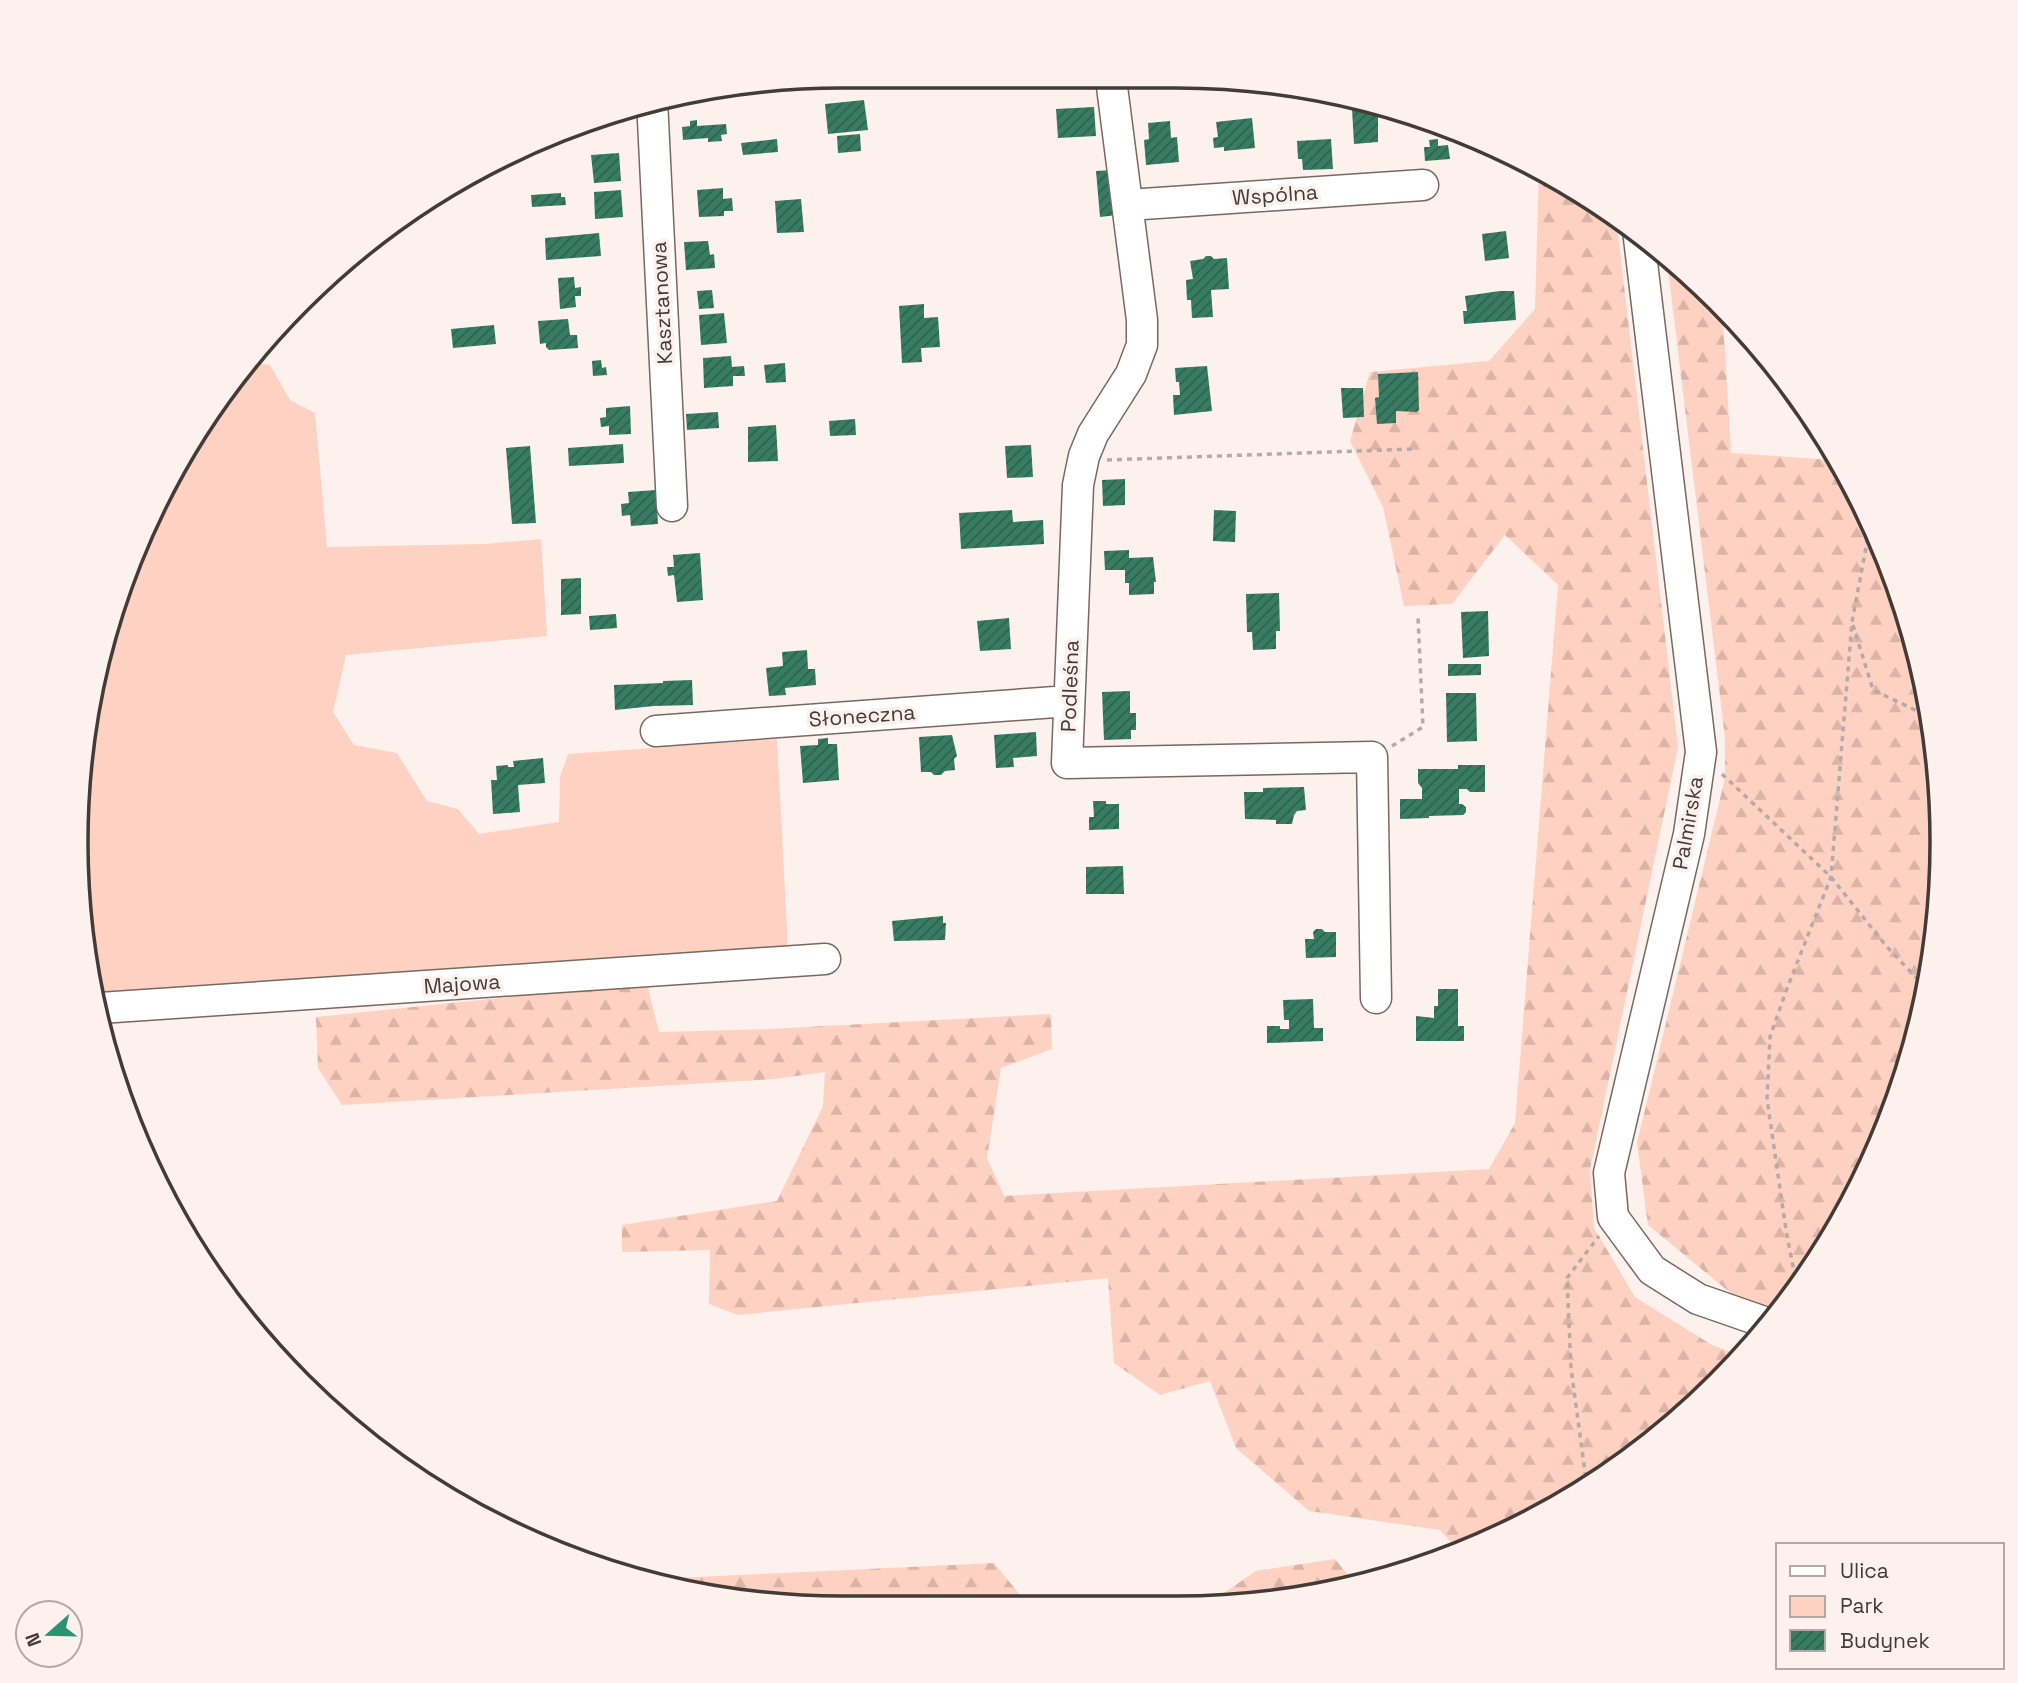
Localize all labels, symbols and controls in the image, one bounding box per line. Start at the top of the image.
street label: Wspólna [1231,178,1319,211]
street label: Kasztanowa [645,241,678,365]
street label: Podleśna [1054,639,1085,733]
street label: Słoneczna [808,698,916,733]
street label: Palmirska [1666,774,1709,872]
street label: Majowa [423,967,501,1000]
legend [1776,1543,2004,1669]
text: Ulica [1840,1557,1889,1584]
text: Park [1840,1592,1884,1619]
north arrow [14,1599,84,1669]
text: Budynek [1840,1627,1930,1654]
text: N [20,1629,47,1650]

